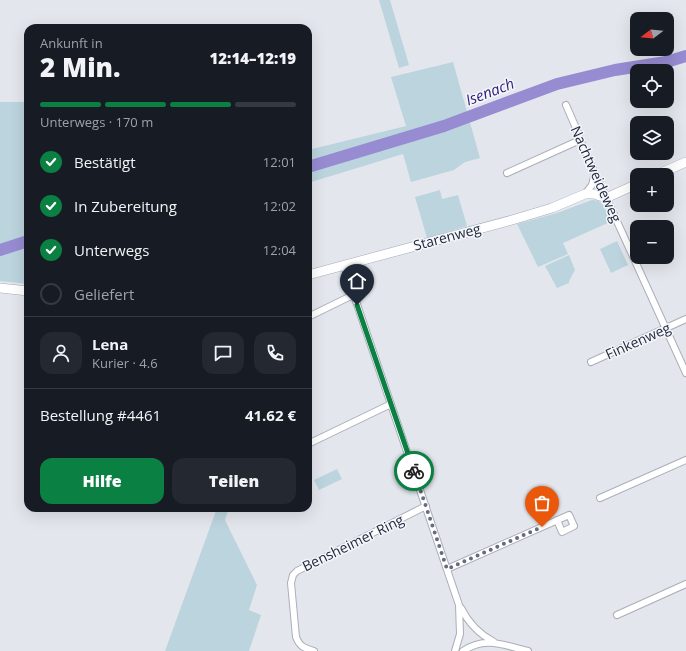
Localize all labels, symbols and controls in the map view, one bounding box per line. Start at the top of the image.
north arrow [630,12,674,56]
map controls [630,12,674,264]
text: Ankunft in [40,34,103,52]
text: 12:14–12:19 [210,48,296,68]
text: 2 Min. [40,49,121,85]
button: locate [630,64,674,108]
water label: Isenach [462,73,517,109]
text: Unterwegs · 170 m [40,113,153,131]
button: layers [630,116,674,160]
street label: Nachtweideweg [567,123,626,225]
icon: check [40,151,62,173]
text: Bestätigt [74,152,136,172]
text: 12:01 [263,153,296,171]
button: + [630,168,674,212]
icon: check [40,195,62,217]
text: In Zubereitung [74,196,177,216]
text: 12:02 [263,197,296,215]
street label: Starenweg [411,218,483,255]
button: − [630,220,674,264]
icon: check [40,239,62,261]
text: Unterwegs [74,240,149,260]
text: 12:04 [263,241,296,259]
pin [340,264,374,305]
icon: home [346,270,368,292]
text: Geliefert [74,284,134,304]
street label: Finkenweg [602,318,674,363]
button: person [40,332,82,374]
button: chat [202,332,244,374]
button: phone [254,332,296,374]
text: Lena [92,334,128,354]
text: Kurier · 4.6 [92,354,158,372]
text: Bestellung #4461 [40,405,161,425]
text: 41.62 € [245,405,296,425]
courier [394,451,434,491]
button: Hilfe [40,458,164,504]
button: Teilen [172,458,296,504]
icon: bike [403,460,425,482]
pin [525,486,559,527]
icon: bag [531,492,553,514]
street label: Bensheimer Ring [299,510,407,575]

